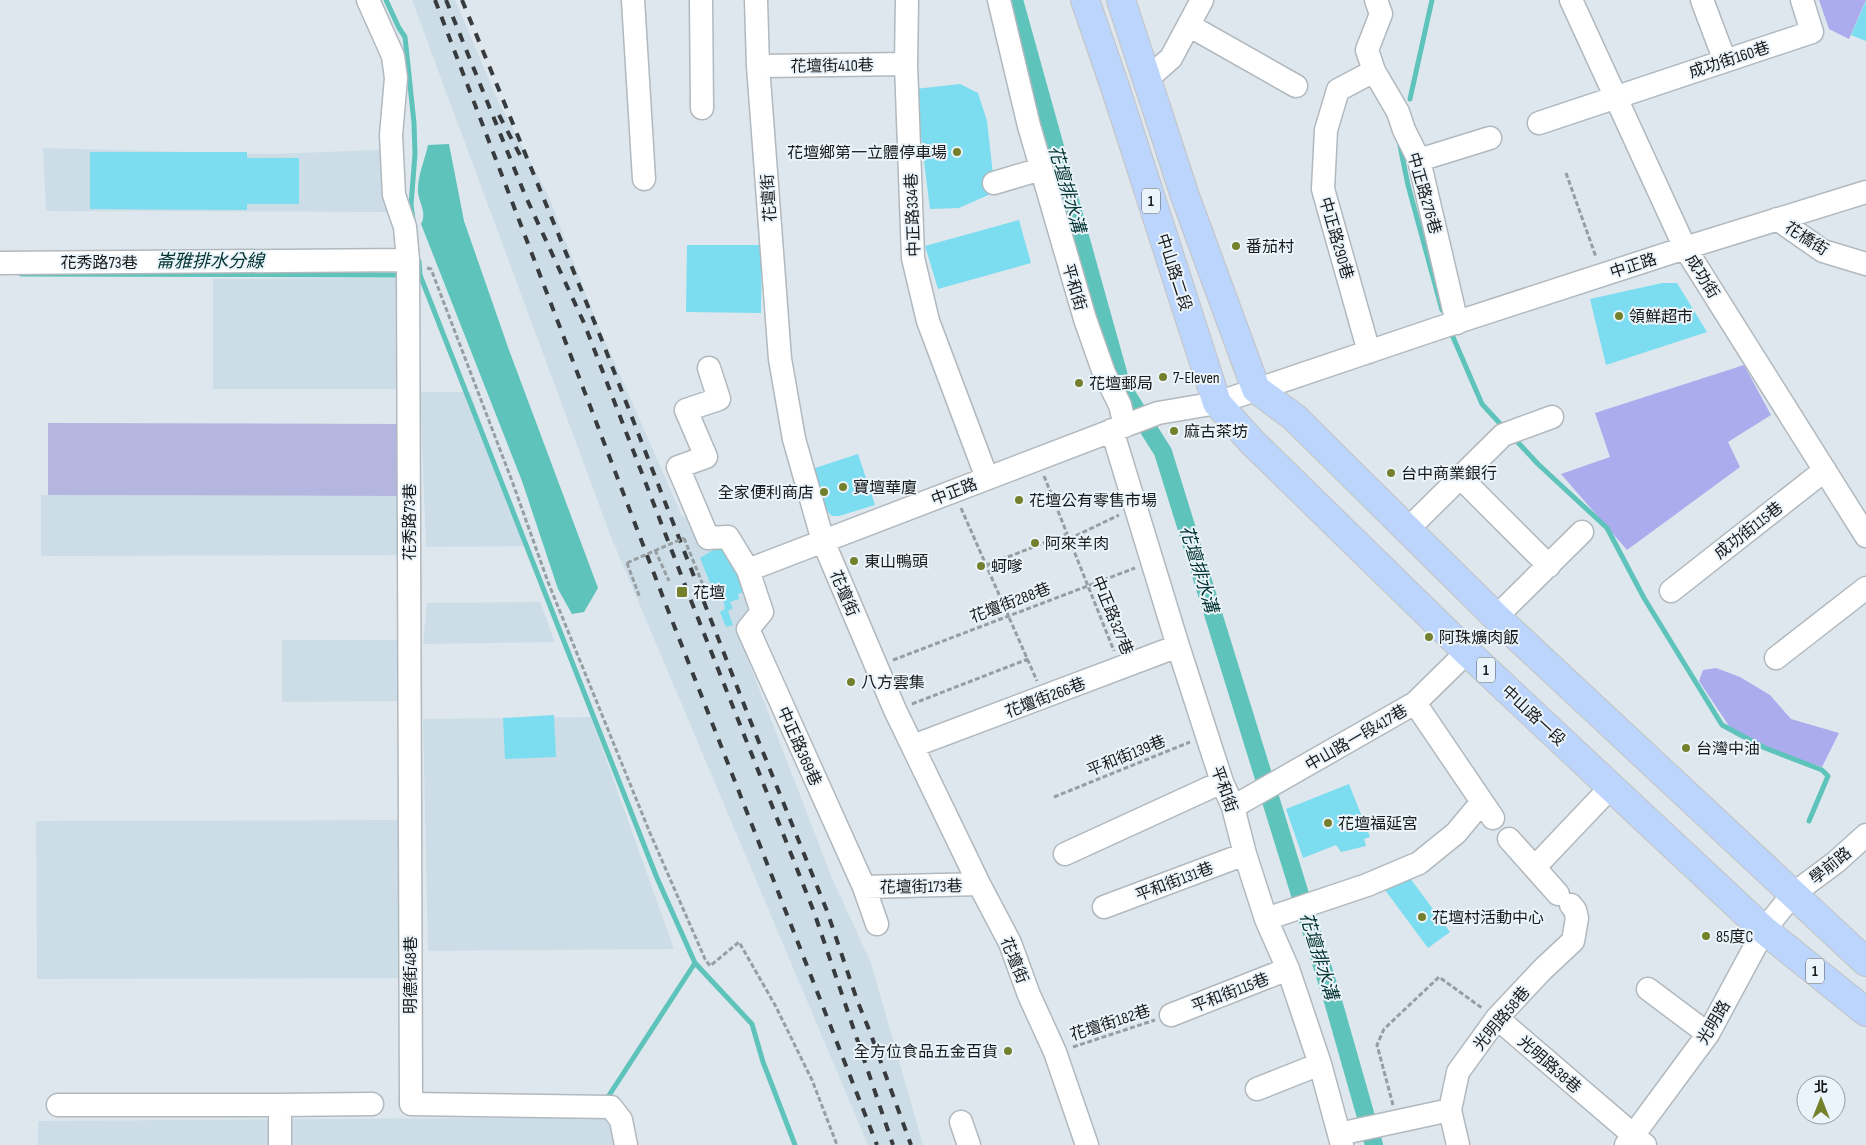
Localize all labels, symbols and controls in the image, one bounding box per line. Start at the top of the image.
street label: 成功街160巷 [1687,38,1772,82]
street label: 花壇街410巷 [790,56,874,77]
water label: 花壇排水溝 [1044,143,1090,238]
place label: 花壇鄉第一立體停車場 [787,144,947,163]
marker: 花壇鄉第一立體停車場 [951,146,963,158]
street label: 中正路276巷 [1403,150,1444,236]
street label: 花壇街 [758,173,781,223]
street label: 中正路334巷 [903,173,924,257]
road number: 1 [1142,188,1160,214]
street label: 中正路290巷 [1315,195,1356,282]
street label: 花橋街 [1781,218,1832,260]
street label: 中山路二段 [1152,231,1195,313]
place label: 番茄村 [1246,238,1294,257]
marker: 番茄村 [1230,240,1242,252]
street label: 中正路 [1608,250,1659,283]
water label: 崙雅排水分線 [156,251,266,272]
street label: 成功街 [1681,251,1723,302]
street label: 花秀路73巷 [60,254,138,273]
street label: 平和街 [1058,262,1089,313]
place label: 領鮮超市 [1629,308,1693,327]
marker: 領鮮超市 [1613,310,1625,322]
place label: 7-Eleven [1173,369,1220,388]
marker: 7-Eleven [1157,371,1169,383]
place label: 花壇郵局 [1089,375,1153,394]
marker: 花壇郵局 [1073,377,1085,389]
place label: 麻古茶坊 [1184,423,1248,442]
marker: 麻古茶坊 [1168,425,1180,437]
place label: 台中商業銀行 [1401,465,1497,484]
marker: 台中商業銀行 [1385,467,1397,479]
street label: 中正路 [929,475,980,510]
place label: 寶壇華廈 [853,478,917,498]
marker: 寶壇華廈 [837,481,849,493]
street label: 花秀路73巷 [401,483,420,561]
place label: 全家便利商店 [718,484,814,503]
marker: 全家便利商店 [818,486,830,498]
place label: 花壇公有零售市場 [1029,492,1157,511]
marker: 花壇公有零售市場 [1013,494,1025,506]
street label: 成功街115巷 [1711,499,1787,564]
water label: 花壇排水溝 [1175,523,1223,618]
place label: 阿來羊肉 [1045,535,1109,554]
marker: 阿來羊肉 [1029,537,1041,549]
place label: 東山鴨頭 [864,553,928,572]
marker: 東山鴨頭 [848,555,860,567]
place label: 蚵嗲 [991,558,1023,577]
marker: 蚵嗲 [975,560,987,572]
street label: 花壇街 [825,568,862,619]
street label: 中正路327巷 [1087,573,1136,658]
street label: 花壇街288巷 [968,579,1053,627]
place label: 花壇 [693,584,725,603]
marker: 花壇 [675,585,689,599]
place label: 阿珠爌肉飯 [1439,628,1519,648]
marker: 阿珠爌肉飯 [1423,631,1435,643]
road number: 1 [1477,658,1495,682]
place label: 八方雲集 [861,674,925,693]
street label: 花壇街266巷 [1003,674,1088,722]
marker: 八方雲集 [845,676,857,688]
street label: 中山路一段 [1497,682,1569,750]
street label: 中山路一段417巷 [1302,701,1411,775]
street label: 中正路369巷 [773,704,825,789]
street label: 平和街139巷 [1084,732,1169,781]
place label: 台灣中油 [1696,740,1760,759]
marker: 台灣中油 [1680,742,1692,754]
street label: 平和街 [1206,764,1241,815]
place label: 花壇福延宮 [1338,815,1418,834]
marker: 花壇福延宮 [1322,817,1334,829]
street label: 學前路 [1806,844,1856,889]
street label: 平和街131巷 [1133,859,1216,906]
street label: 花壇街173巷 [880,877,963,898]
place label: 花壇村活動中心 [1432,909,1544,928]
water label: 花壇排水溝 [1295,910,1343,1005]
marker: 花壇村活動中心 [1416,911,1428,923]
place label: 85度C [1716,928,1753,947]
marker: 85度C [1700,930,1712,942]
street label: 花壇街 [996,935,1031,986]
street label: 明德街48巷 [402,936,421,1014]
road number: 1 [1806,958,1824,984]
street label: 平和街115巷 [1189,970,1272,1017]
street label: 光明路58巷 [1470,983,1534,1055]
street label: 光明路 [1694,997,1735,1048]
street label: 花壇街182巷 [1068,1001,1153,1045]
street label: 光明路38巷 [1513,1032,1585,1098]
place label: 全方位食品五金百貨 [854,1043,998,1062]
marker: 全方位食品五金百貨 [1002,1045,1014,1057]
north arrow [1796,1075,1846,1125]
text: 北 [1814,1079,1828,1096]

